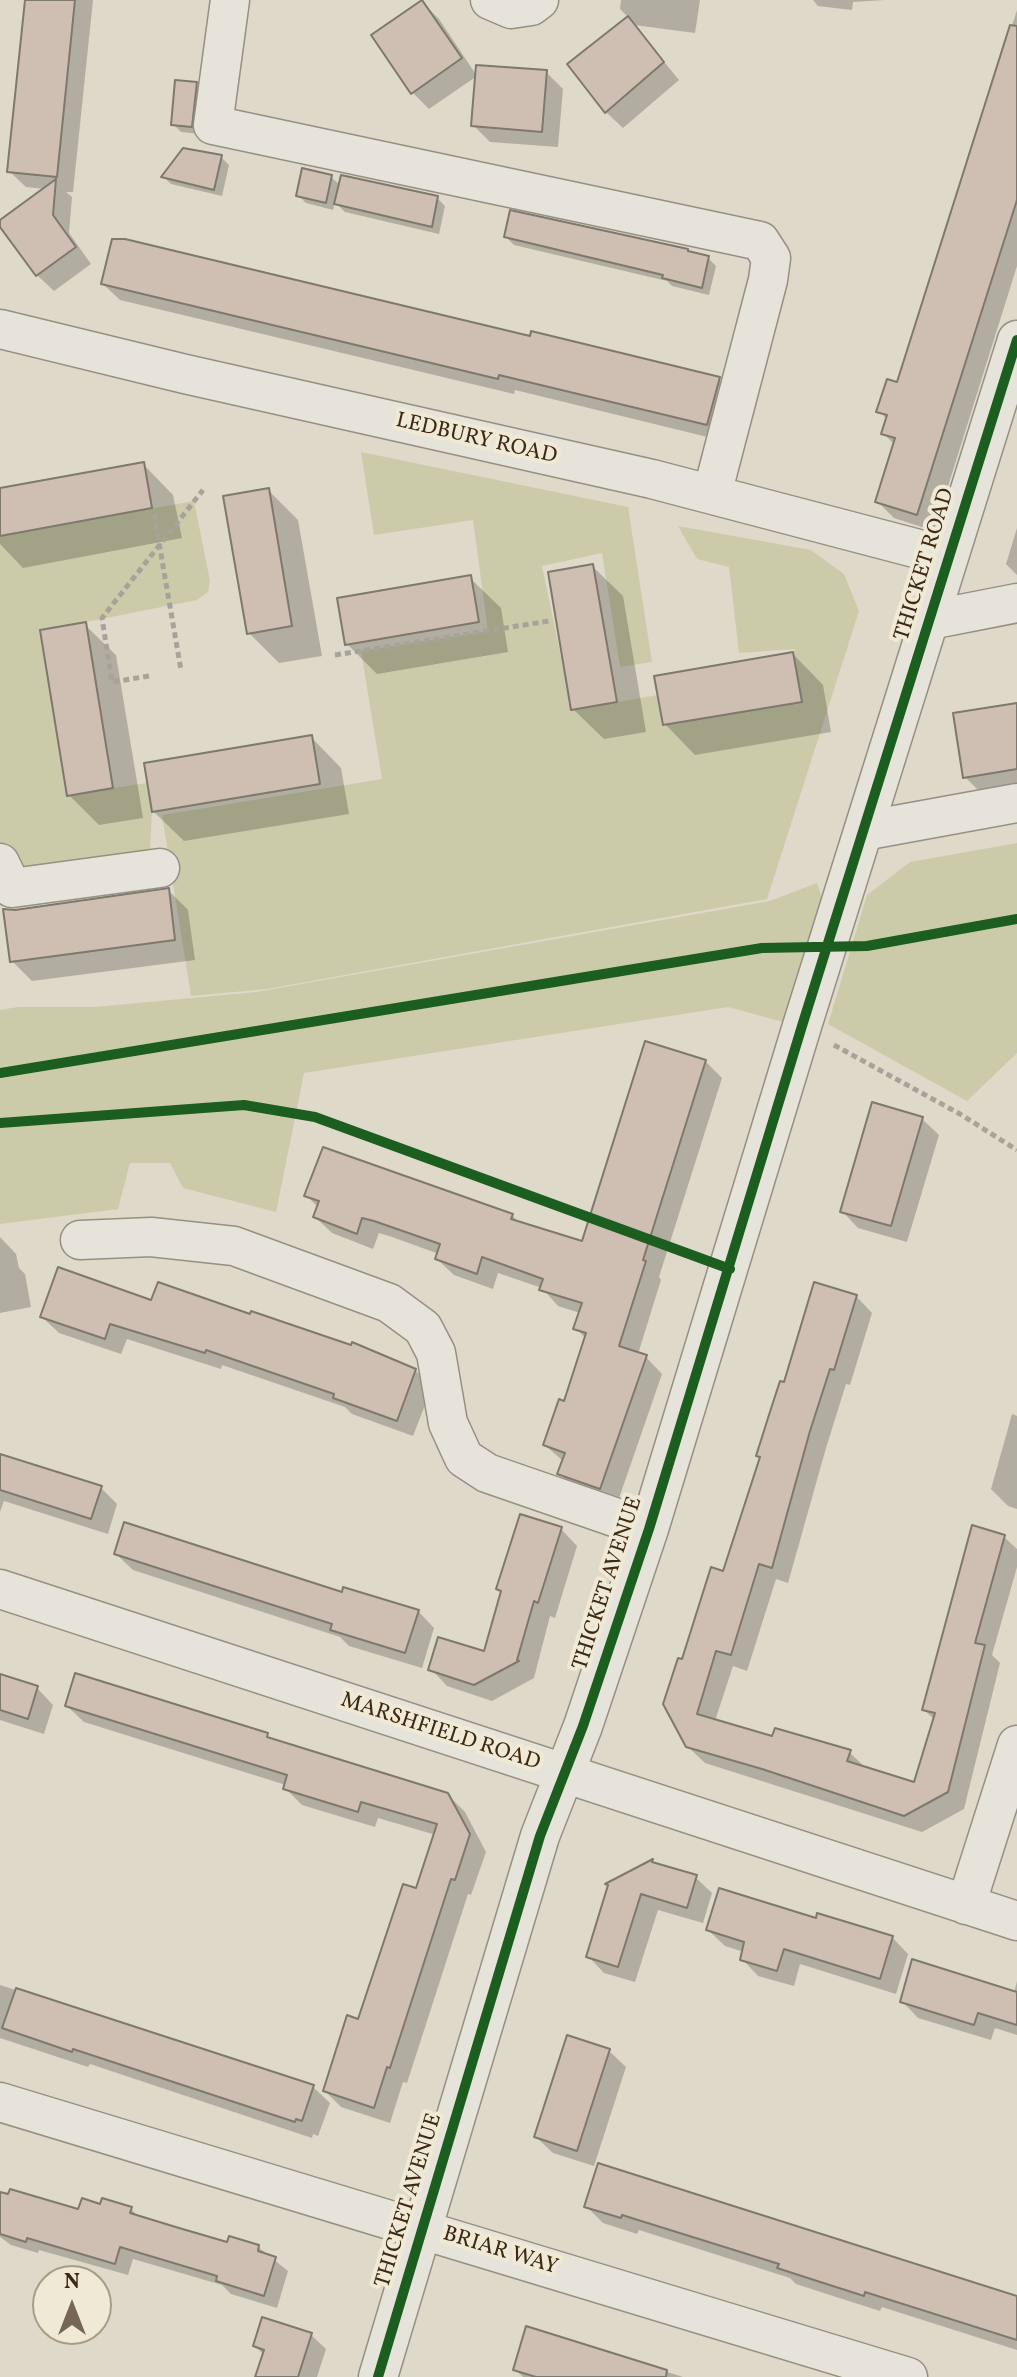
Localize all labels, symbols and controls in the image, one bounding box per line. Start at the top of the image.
street label: LEDBURY ROAD [393,409,559,471]
street label: THICKET ROAD [890,485,962,645]
street label: THICKET AVENUE [568,1494,650,1674]
street label: MARSHFIELD ROAD [337,1688,543,1778]
street label: THICKET AVENUE [371,2111,449,2291]
street label: BRIAR WAY [439,2222,561,2282]
north arrow [32,2265,112,2345]
text: N [64,2267,80,2298]

